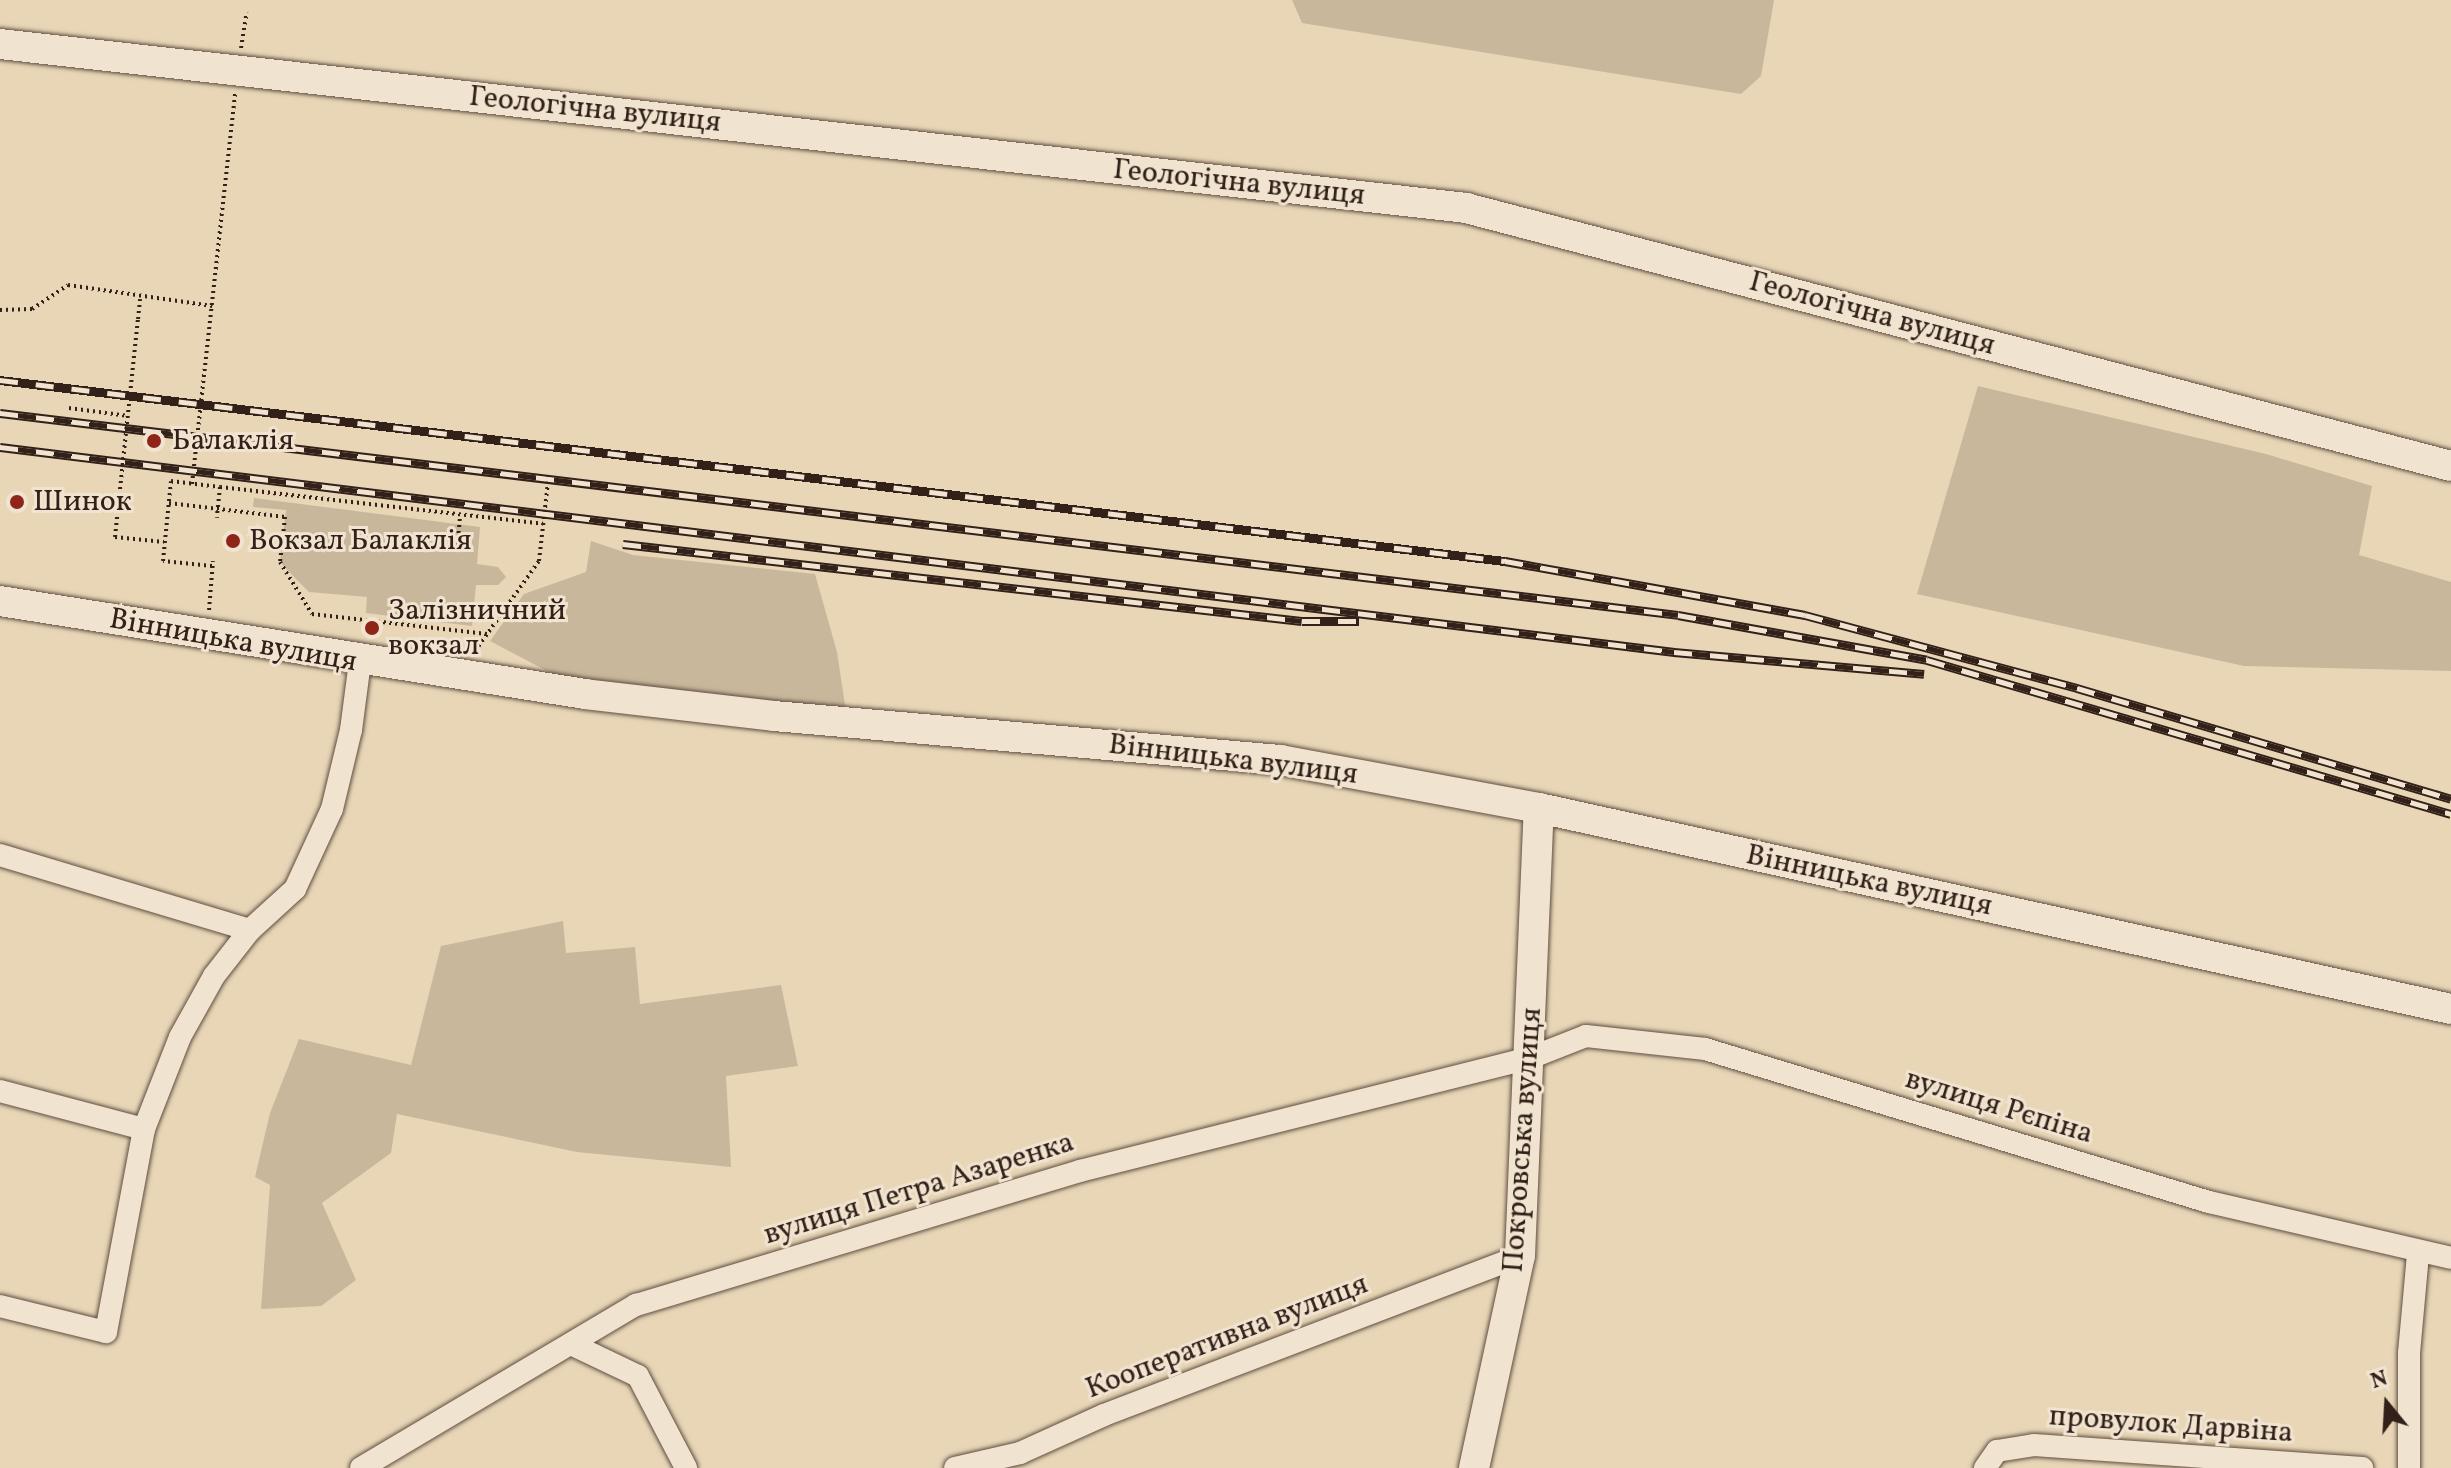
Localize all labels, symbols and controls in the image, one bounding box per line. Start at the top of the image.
street label: Геологічна вулиця [467,79,723,141]
street label: Геологічна вулиця [1111,152,1367,214]
street label: Геологічна вулиця [1745,264,1999,364]
place label: Балаклія [172,423,294,459]
marker: Балаклія [143,430,165,452]
place label: Шинок [33,484,132,520]
marker: Шинок [8,493,26,511]
place label: Вокзал Балаклія [249,523,472,559]
marker: Вокзал Балаклія [224,532,242,550]
place label: Залізничний вокзал [388,593,566,664]
street label: Вінницька вулиця [106,601,360,681]
marker: Залізничний вокзал [363,619,381,637]
street label: Вінницька вулиця [1106,727,1360,793]
street label: Вінницька вулиця [1743,837,1995,925]
street label: Покровська вулиця [1496,1006,1550,1274]
street label: вулиця Рєпіна [1901,1061,2097,1153]
street label: вулиця Петра Азаренка [760,1125,1078,1253]
street label: Кооперативна вулиця [1081,1267,1373,1407]
text: N [2367,1363,2392,1398]
north arrow [2347,1364,2427,1444]
street label: провулок Дарвіна [2048,1399,2294,1451]

